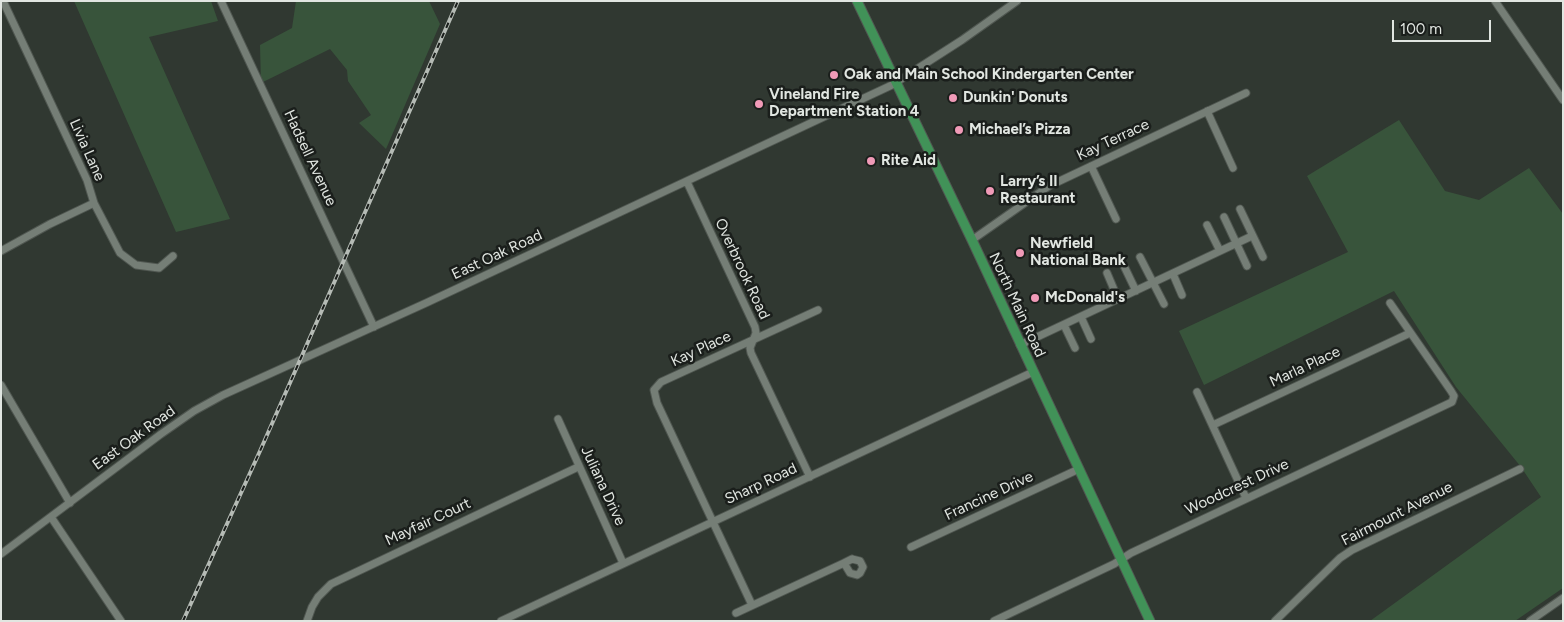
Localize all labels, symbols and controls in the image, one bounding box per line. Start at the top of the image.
scale bar [1394,10,1493,42]
text: 100 m [1400,20,1442,38]
place label: Oak and Main School Kindergarten Center [844,66,1134,84]
marker: Oak and Main School Kindergarten Center [828,69,840,81]
place label: Vineland Fire Department Station 4 [769,86,919,121]
place label: Dunkin' Donuts [963,89,1068,107]
marker: Dunkin' Donuts [947,92,959,104]
marker: Vineland Fire Department Station 4 [753,98,765,110]
street label: Hadsell Avenue [280,107,340,209]
street label: Kay Terrace [1074,115,1152,165]
street label: Livia Lane [65,116,109,184]
place label: Michael’s Pizza [969,121,1070,139]
marker: Michael’s Pizza [953,124,965,136]
place label: Rite Aid [881,152,936,170]
marker: Rite Aid [865,155,877,167]
place label: Larry’s II Restaurant [1000,173,1076,208]
marker: Larry’s II Restaurant [984,185,996,197]
street label: Overbrook Road [711,216,773,322]
street label: East Oak Road [449,226,545,284]
place label: Newfield National Bank [1030,235,1126,270]
marker: Newfield National Bank [1014,247,1026,259]
street label: North Main Road [985,250,1049,360]
place label: McDonald's [1045,289,1125,307]
marker: McDonald's [1029,292,1041,304]
street label: Kay Place [668,327,734,371]
street label: Marla Place [1267,343,1343,391]
street label: East Oak Road [89,402,179,474]
street label: Juliana Drive [577,444,629,528]
street label: Woodcrest Drive [1182,455,1292,519]
street label: Sharp Road [722,459,800,509]
street label: Francine Drive [942,468,1036,524]
street label: Fairmount Avenue [1338,478,1456,550]
street label: Mayfair Court [382,494,474,550]

